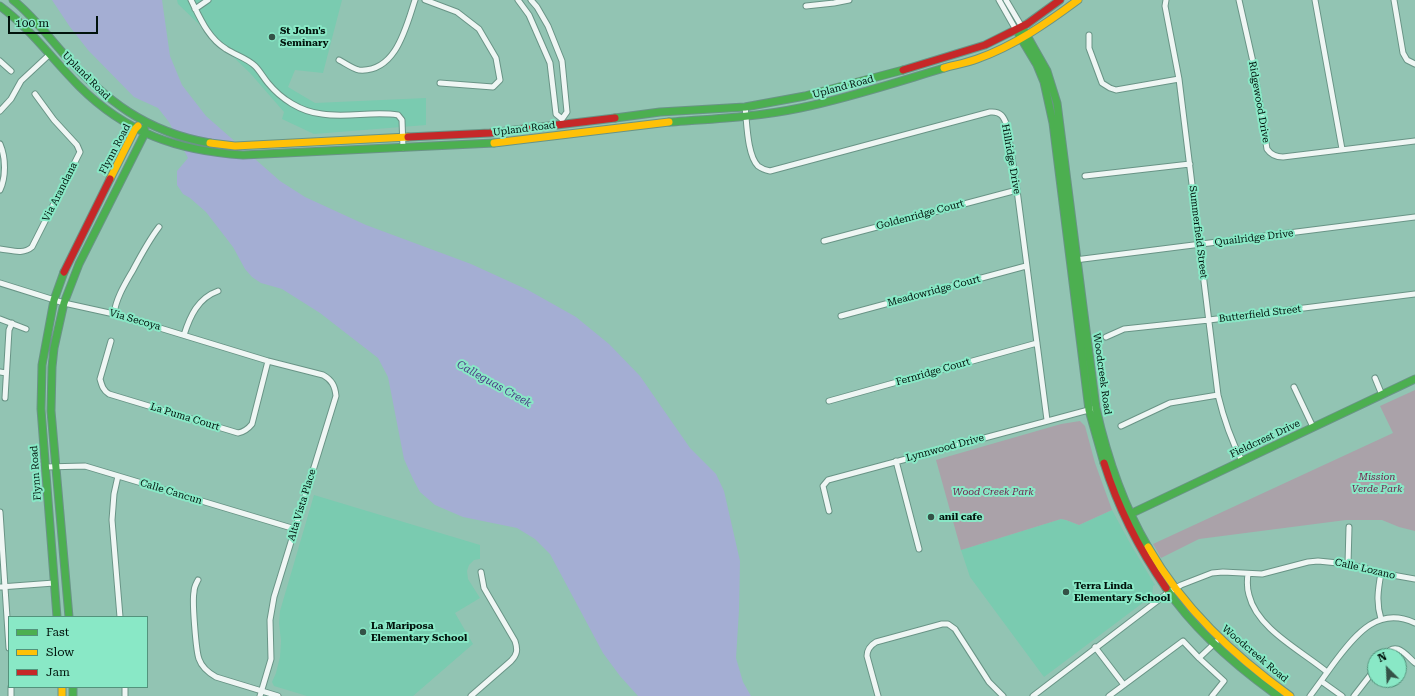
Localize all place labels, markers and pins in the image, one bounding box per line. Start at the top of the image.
place label: St John's Seminary [280,25,329,48]
marker: St John's Seminary [267,32,277,42]
place label: anil cafe [939,511,982,523]
marker: anil cafe [926,512,936,522]
place label: Terra Linda Elementary School [1074,580,1170,604]
marker: Terra Linda Elementary School [1061,587,1071,597]
place label: La Mariposa Elementary School [371,620,467,644]
marker: La Mariposa Elementary School [358,627,368,637]

